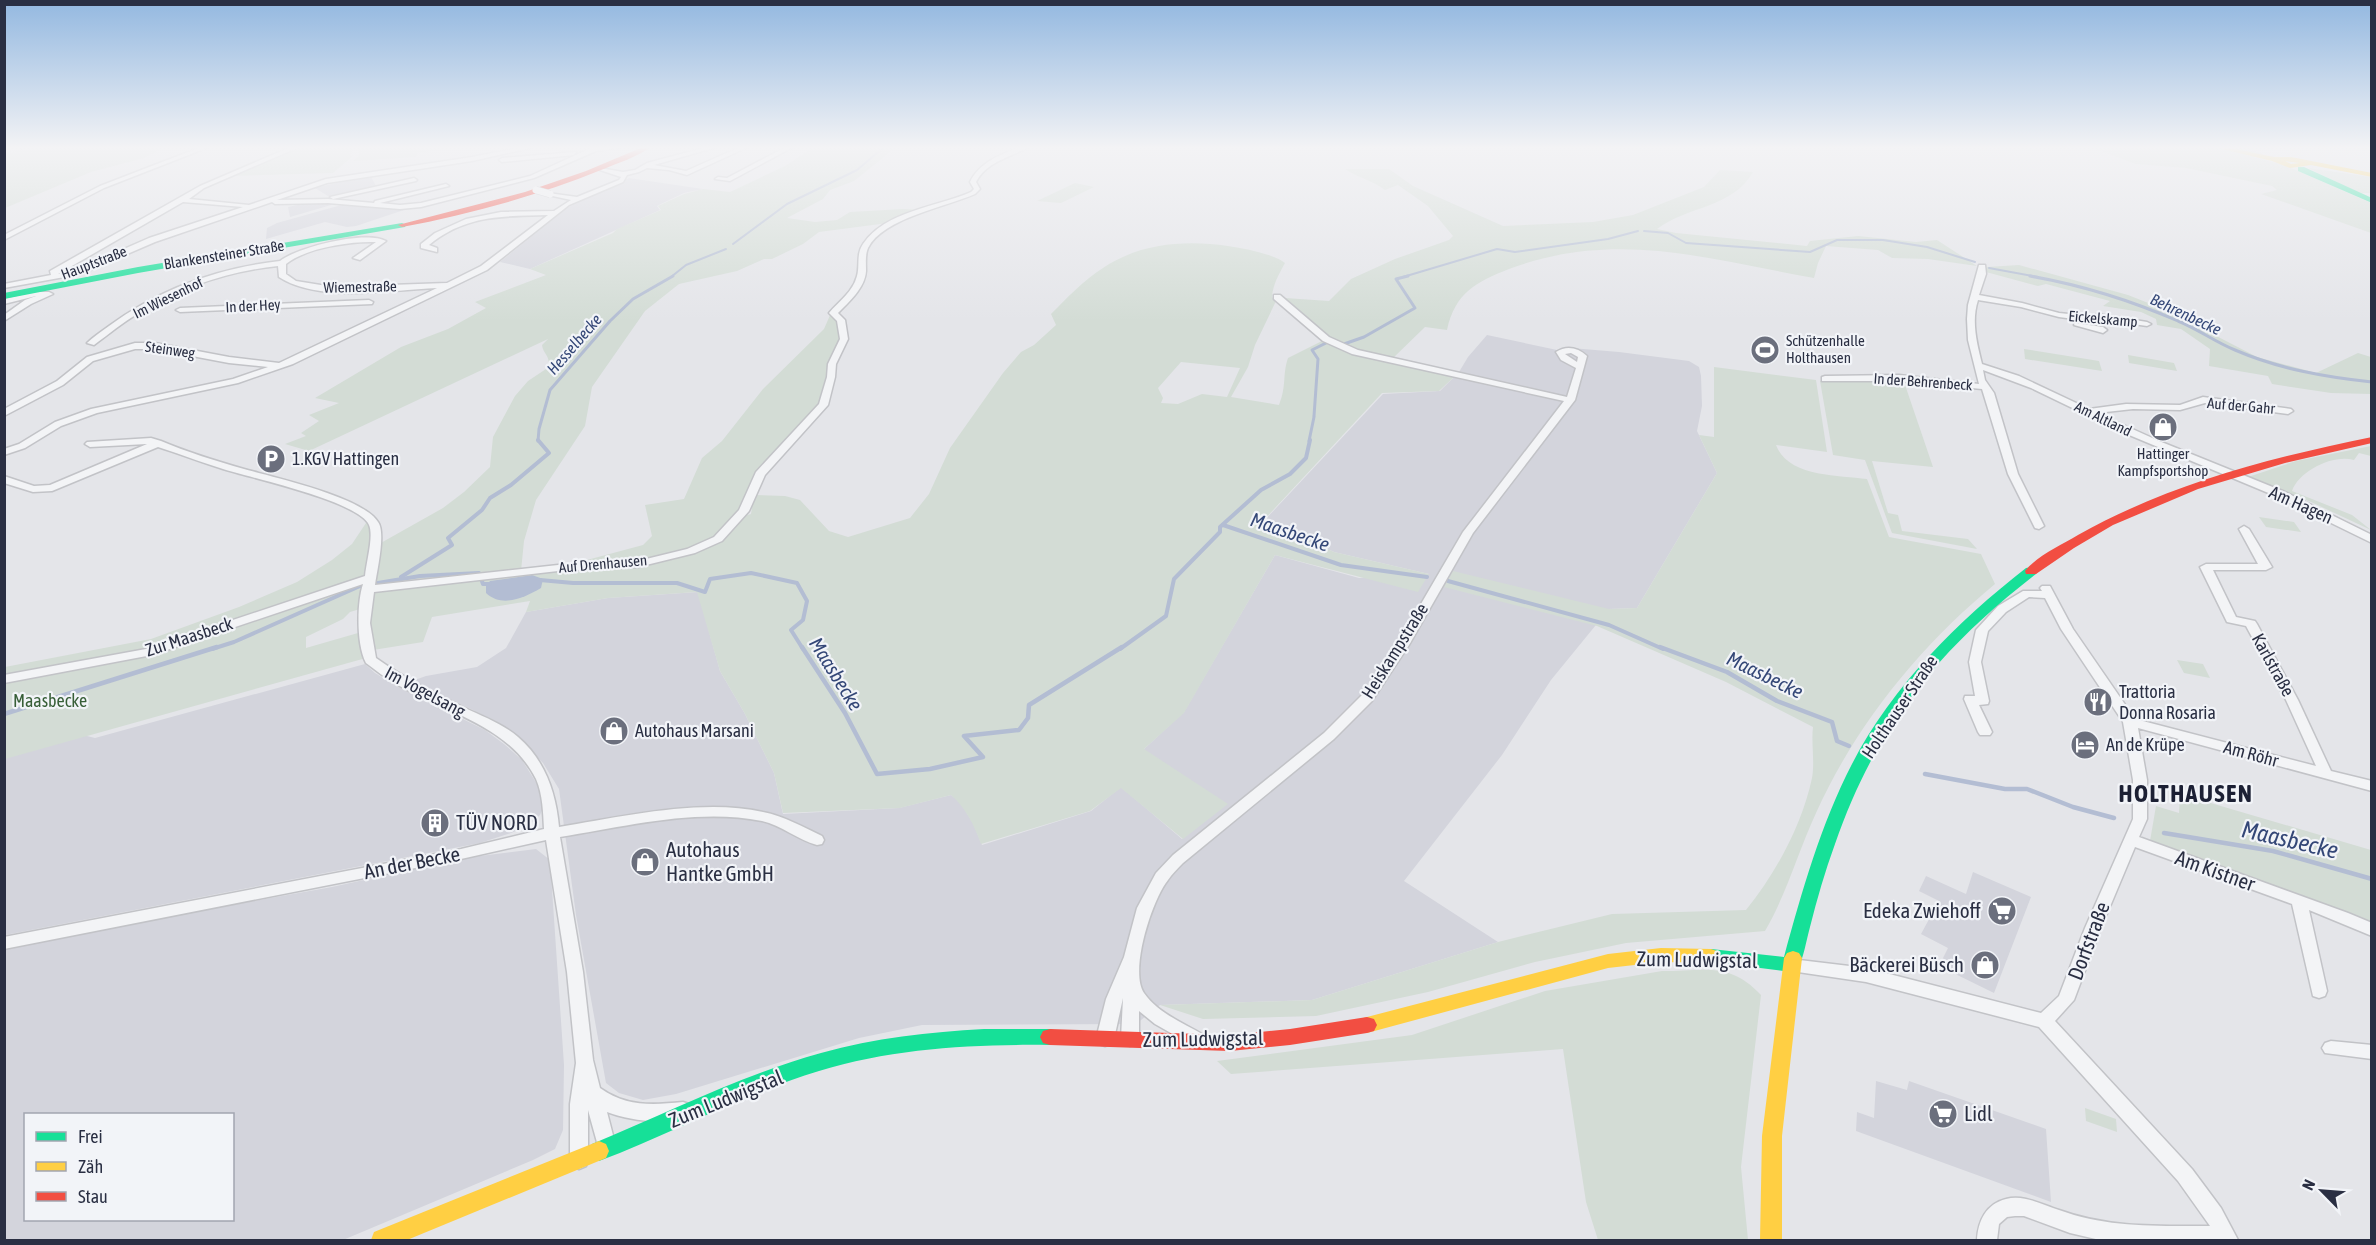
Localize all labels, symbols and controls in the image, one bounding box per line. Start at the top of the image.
street label: Blankensteiner Straße [163,237,285,272]
street label: Hauptstraße [59,242,129,283]
street label: Im Wiesenhof [130,273,206,322]
street label: Wiemestraße [323,277,397,296]
water label: Behrenbecke [2148,290,2224,338]
street label: In der Hey [225,296,281,315]
street label: Eickelskamp [2068,307,2138,330]
water label: Hesselbecke [543,310,605,378]
place label: Schützenhalle Holthausen [1786,332,1865,366]
sports icon: Schützenhalle Holthausen [1749,334,1781,366]
street label: Steinweg [144,338,197,361]
street label: In der Behrenbeck [1873,370,1974,393]
street label: Auf der Gahr [2207,394,2276,417]
street label: Am Altland [2072,397,2134,440]
shop icon: Hattinger Kampfsportshop [2147,411,2179,443]
parking icon: 1.KGV Hattingen [255,443,287,475]
place label: Hattinger Kampfsportshop [2118,445,2208,479]
place label: 1.KGV Hattingen [292,448,399,469]
street label: Am Hagen [2266,481,2336,528]
water label: Maasbecke [1248,507,1333,556]
street label: Auf Drenhausen [558,551,648,576]
street label: Heiskampstraße [1357,599,1432,702]
street label: Zur Maasbeck [142,612,235,661]
street label: Karlstraße [2248,630,2299,700]
water label: Maasbecke [805,633,868,715]
water label: Maasbecke [1723,646,1807,703]
street label: Holthauser Straße [1857,651,1942,762]
street label: Im Vogelsang [381,662,469,722]
place label: Trattoria Donna Rosaria [2119,681,2216,723]
restaurant icon: Trattoria Donna Rosaria [2082,686,2114,718]
park label: Maasbecke [13,690,87,711]
shop icon: Autohaus Marsani [598,715,630,747]
place label: Autohaus Marsani [635,720,754,741]
hotel icon: An de Krüpe [2069,729,2101,761]
place label: An de Krüpe [2106,734,2185,755]
street label: Am Röhr [2221,736,2281,771]
district label: HOLTHAUSEN [2119,780,2253,807]
building icon: TÜV NORD [419,807,451,839]
place label: TÜV NORD [456,810,538,834]
water label: Maasbecke [2239,815,2341,864]
place label: Autohaus Hantke GmbH [666,837,774,885]
street label: An der Becke [362,841,462,883]
street label: Am Kistner [2172,845,2259,896]
shop icon: Autohaus Hantke GmbH [629,846,661,878]
supermarket icon: Edeka Zwiehoff [1986,895,2018,927]
place label: Edeka Zwiehoff [1863,898,1982,922]
street label: Dorfstraße [2062,898,2114,983]
street label: Zum Ludwigstal [1636,946,1758,972]
shop icon: Bäckerei Büsch [1969,949,2001,981]
place label: Bäckerei Büsch [1849,952,1964,976]
street label: Zum Ludwigstal [1142,1025,1264,1051]
street label: Zum Ludwigstal [665,1064,787,1132]
supermarket icon: Lidl [1927,1098,1959,1130]
place label: Lidl [1964,1101,1993,1125]
legend [24,1113,234,1221]
text: Frei [78,1126,103,1147]
text: Zäh [78,1156,103,1177]
north arrow [2292,1161,2352,1221]
text: N [2298,1177,2319,1193]
text: Stau [78,1186,108,1207]

